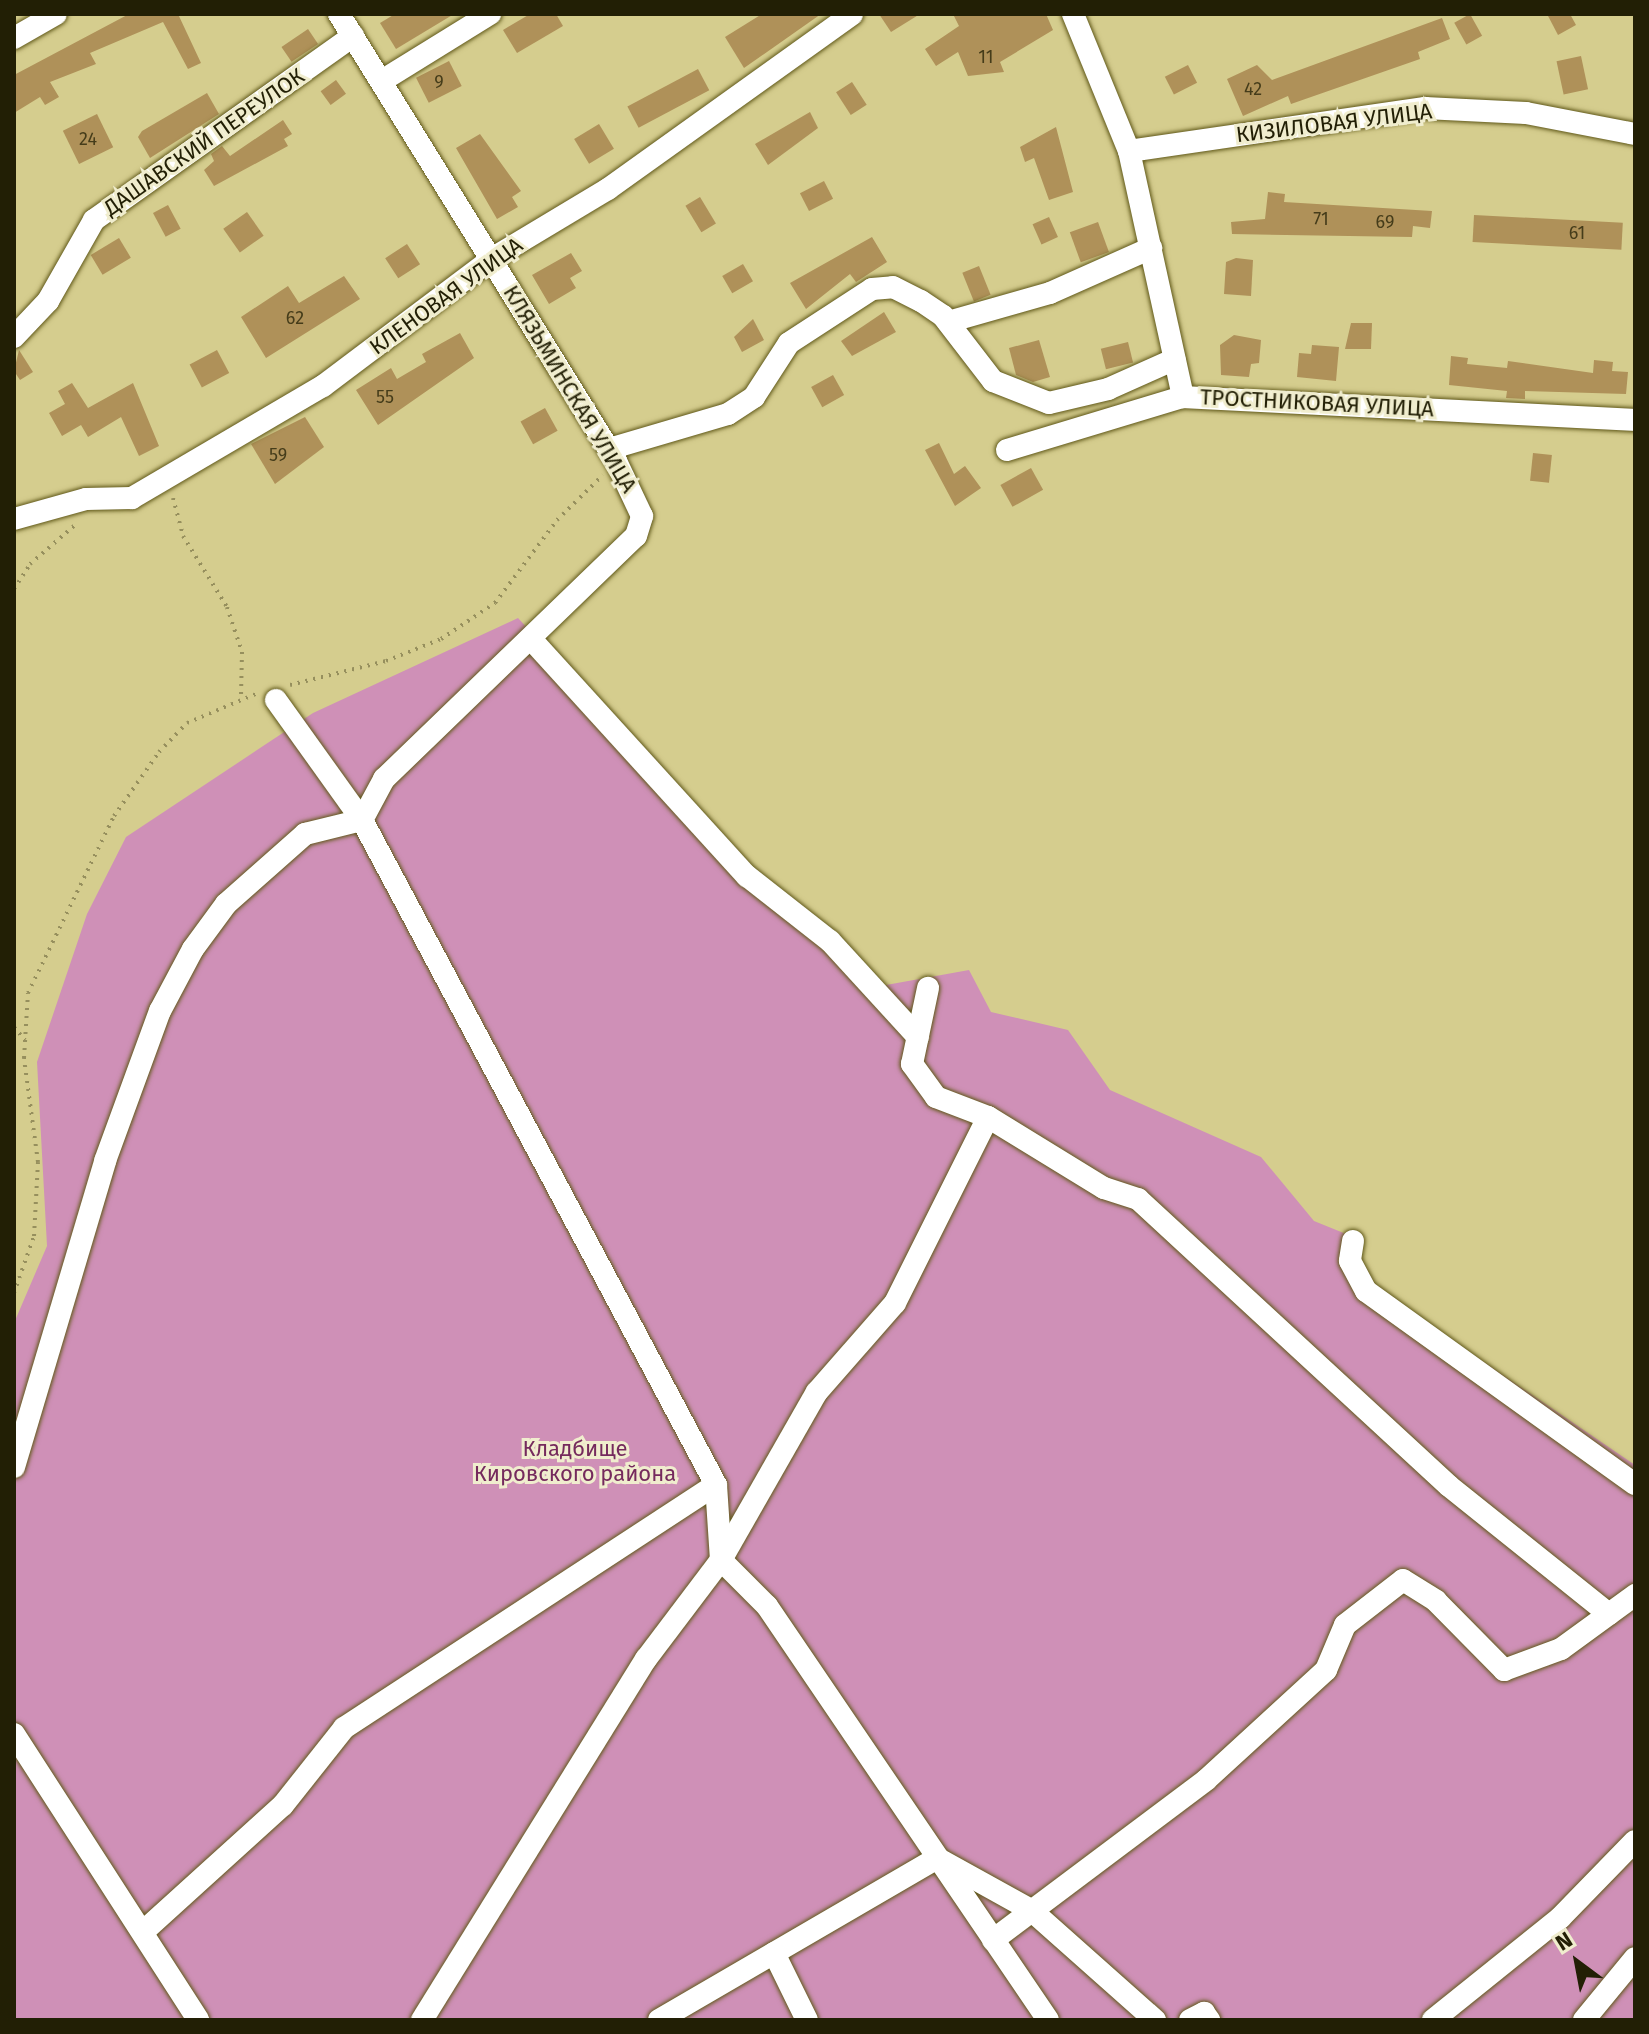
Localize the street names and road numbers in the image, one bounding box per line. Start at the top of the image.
street label: ДАШАВСКИЙ ПЕРЕУЛОК [99,63,309,221]
street label: КИЗИЛОВАЯ УЛИЦА [1234,98,1434,148]
street label: КЛЕНОВАЯ УЛИЦА [364,232,528,360]
street label: КЛЯЗЬМИНСКАЯ УЛИЦА [498,281,642,497]
street label: ТРОСТНИКОВАЯ УЛИЦА [1200,384,1434,422]

